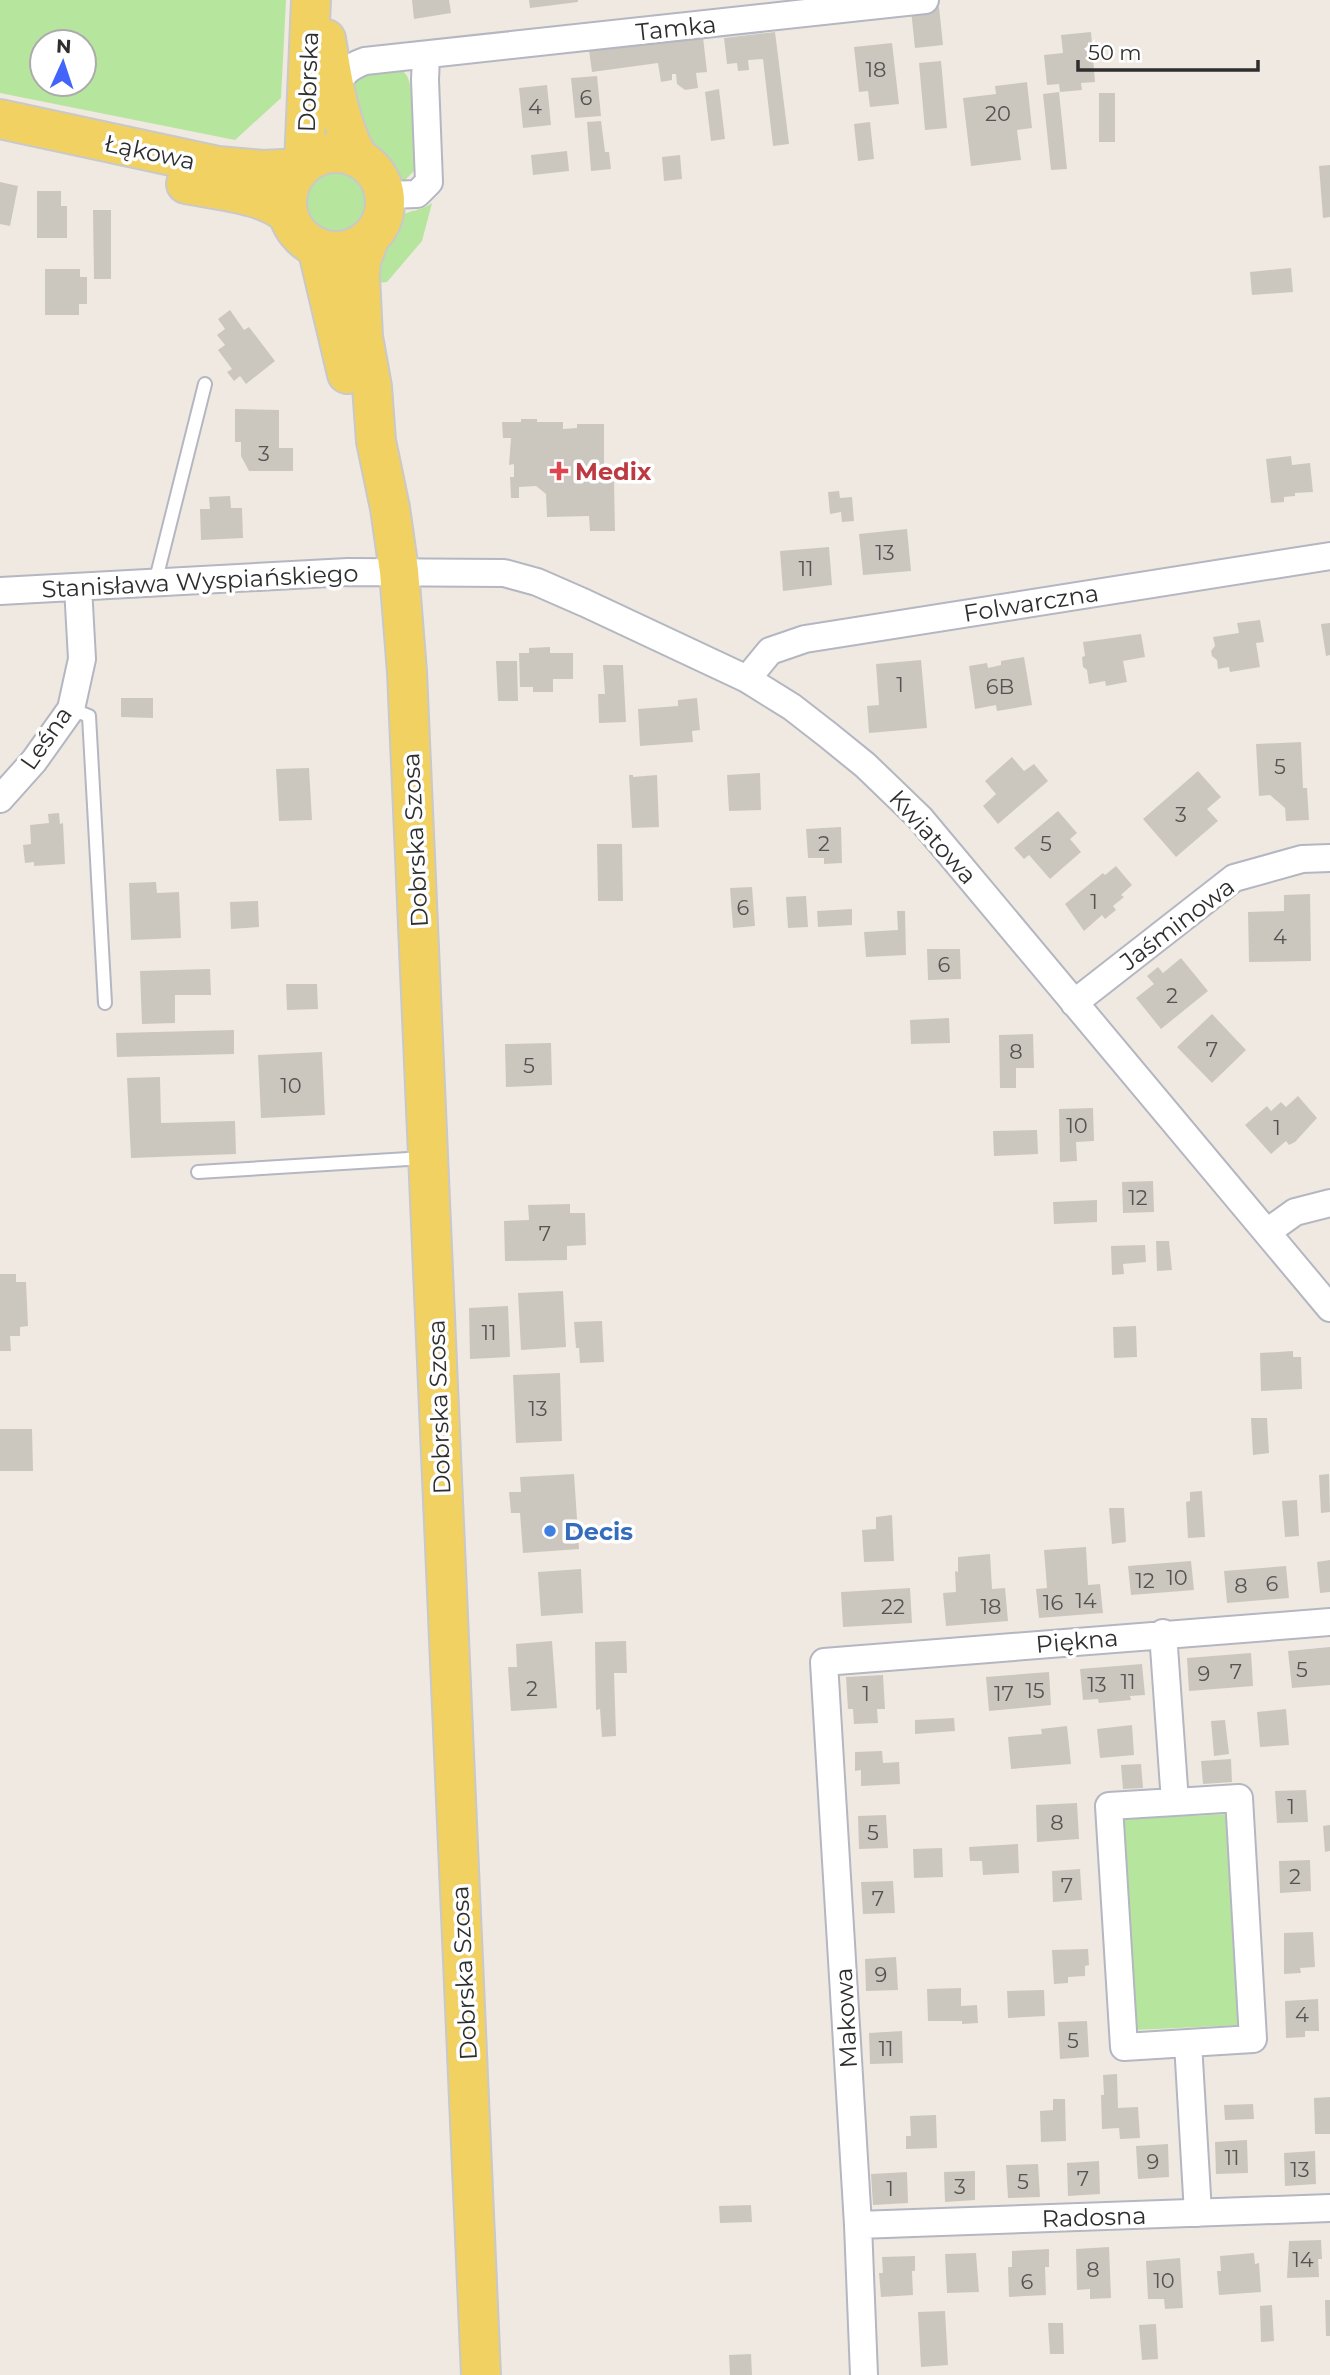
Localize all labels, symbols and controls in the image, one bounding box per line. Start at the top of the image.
street label: Tamka [634,9,718,47]
north arrow [28,28,98,98]
scale bar [1078,28,1258,72]
street label: Dobrska [292,31,324,133]
text: N [56,35,72,58]
text: 50 m [1088,40,1142,65]
house number: 18 [866,57,886,82]
house number: 6 [580,85,593,110]
house number: 4 [528,94,542,119]
house number: 20 [985,101,1011,126]
street label: Łąkowa [102,128,198,176]
house number: 3 [258,441,270,466]
place label: Medix [575,457,652,486]
marker: Medix [549,461,569,481]
house number: 13 [875,540,895,565]
house number: 11 [798,556,814,581]
street label: Stanisława Wyspiańskiego [41,558,359,604]
street label: Folwarczna [961,578,1101,628]
house number: 1 [896,672,904,697]
house number: 6B [986,674,1014,699]
street label: Leśna [14,701,78,775]
street label: Dobrska Szosa [396,752,434,928]
house number: 5 [1274,754,1286,779]
street label: Kwiatowa [883,784,983,890]
house number: 3 [1175,802,1187,827]
house number: 2 [818,831,830,856]
house number: 5 [1040,831,1052,856]
street label: Jaśminowa [1113,872,1240,977]
house number: 1 [1090,889,1098,914]
house number: 6 [737,895,750,920]
house number: 4 [1273,924,1287,949]
house number: 6 [938,952,951,977]
house number: 2 [1166,983,1178,1008]
house number: 7 [1206,1037,1218,1062]
house number: 8 [1009,1039,1023,1064]
house number: 5 [523,1053,535,1078]
house number: 10 [280,1073,302,1098]
house number: 10 [1066,1113,1088,1138]
house number: 1 [1273,1115,1281,1140]
house number: 12 [1128,1185,1148,1210]
house number: 7 [539,1221,551,1246]
street label: Dobrska Szosa [421,1319,457,1495]
house number: 11 [481,1320,497,1345]
house number: 13 [528,1396,548,1421]
place label: Decis [564,1517,633,1546]
marker: Decis [542,1523,558,1539]
house number: 10 [1166,1565,1188,1590]
house number: 12 [1135,1568,1155,1593]
house number: 6 [1266,1571,1279,1596]
house number: 8 [1234,1573,1248,1598]
house number: 14 [1075,1588,1097,1613]
house number: 16 [1043,1590,1063,1615]
house number: 22 [881,1594,905,1619]
house number: 18 [981,1594,1001,1619]
street label: Piękna [1035,1623,1119,1659]
house number: 5 [1296,1657,1308,1682]
house number: 7 [1230,1659,1242,1684]
house number: 9 [1198,1661,1210,1686]
house number: 11 [1120,1669,1136,1694]
house number: 13 [1087,1672,1107,1697]
house number: 2 [526,1676,538,1701]
house number: 15 [1025,1678,1045,1703]
house number: 1 [862,1681,870,1706]
house number: 17 [994,1681,1014,1706]
house number: 1 [1287,1794,1295,1819]
house number: 8 [1050,1810,1064,1835]
house number: 5 [867,1820,879,1845]
house number: 2 [1289,1864,1301,1889]
house number: 7 [1061,1873,1073,1898]
street label: Dobrska Szosa [445,1885,483,2061]
house number: 7 [872,1886,884,1911]
house number: 9 [875,1962,887,1987]
street label: Makowa [829,1967,863,2069]
house number: 4 [1295,2002,1309,2027]
house number: 5 [1067,2028,1079,2053]
house number: 11 [878,2036,894,2061]
house number: 11 [1224,2145,1240,2170]
house number: 9 [1147,2149,1159,2174]
house number: 13 [1290,2157,1310,2182]
house number: 7 [1077,2166,1089,2191]
house number: 5 [1017,2169,1029,2194]
house number: 3 [954,2174,966,2199]
house number: 1 [886,2176,894,2201]
street label: Radosna [1041,2201,1147,2233]
house number: 14 [1292,2247,1314,2272]
house number: 8 [1086,2257,1100,2282]
house number: 10 [1153,2268,1175,2293]
house number: 6 [1021,2269,1034,2294]

